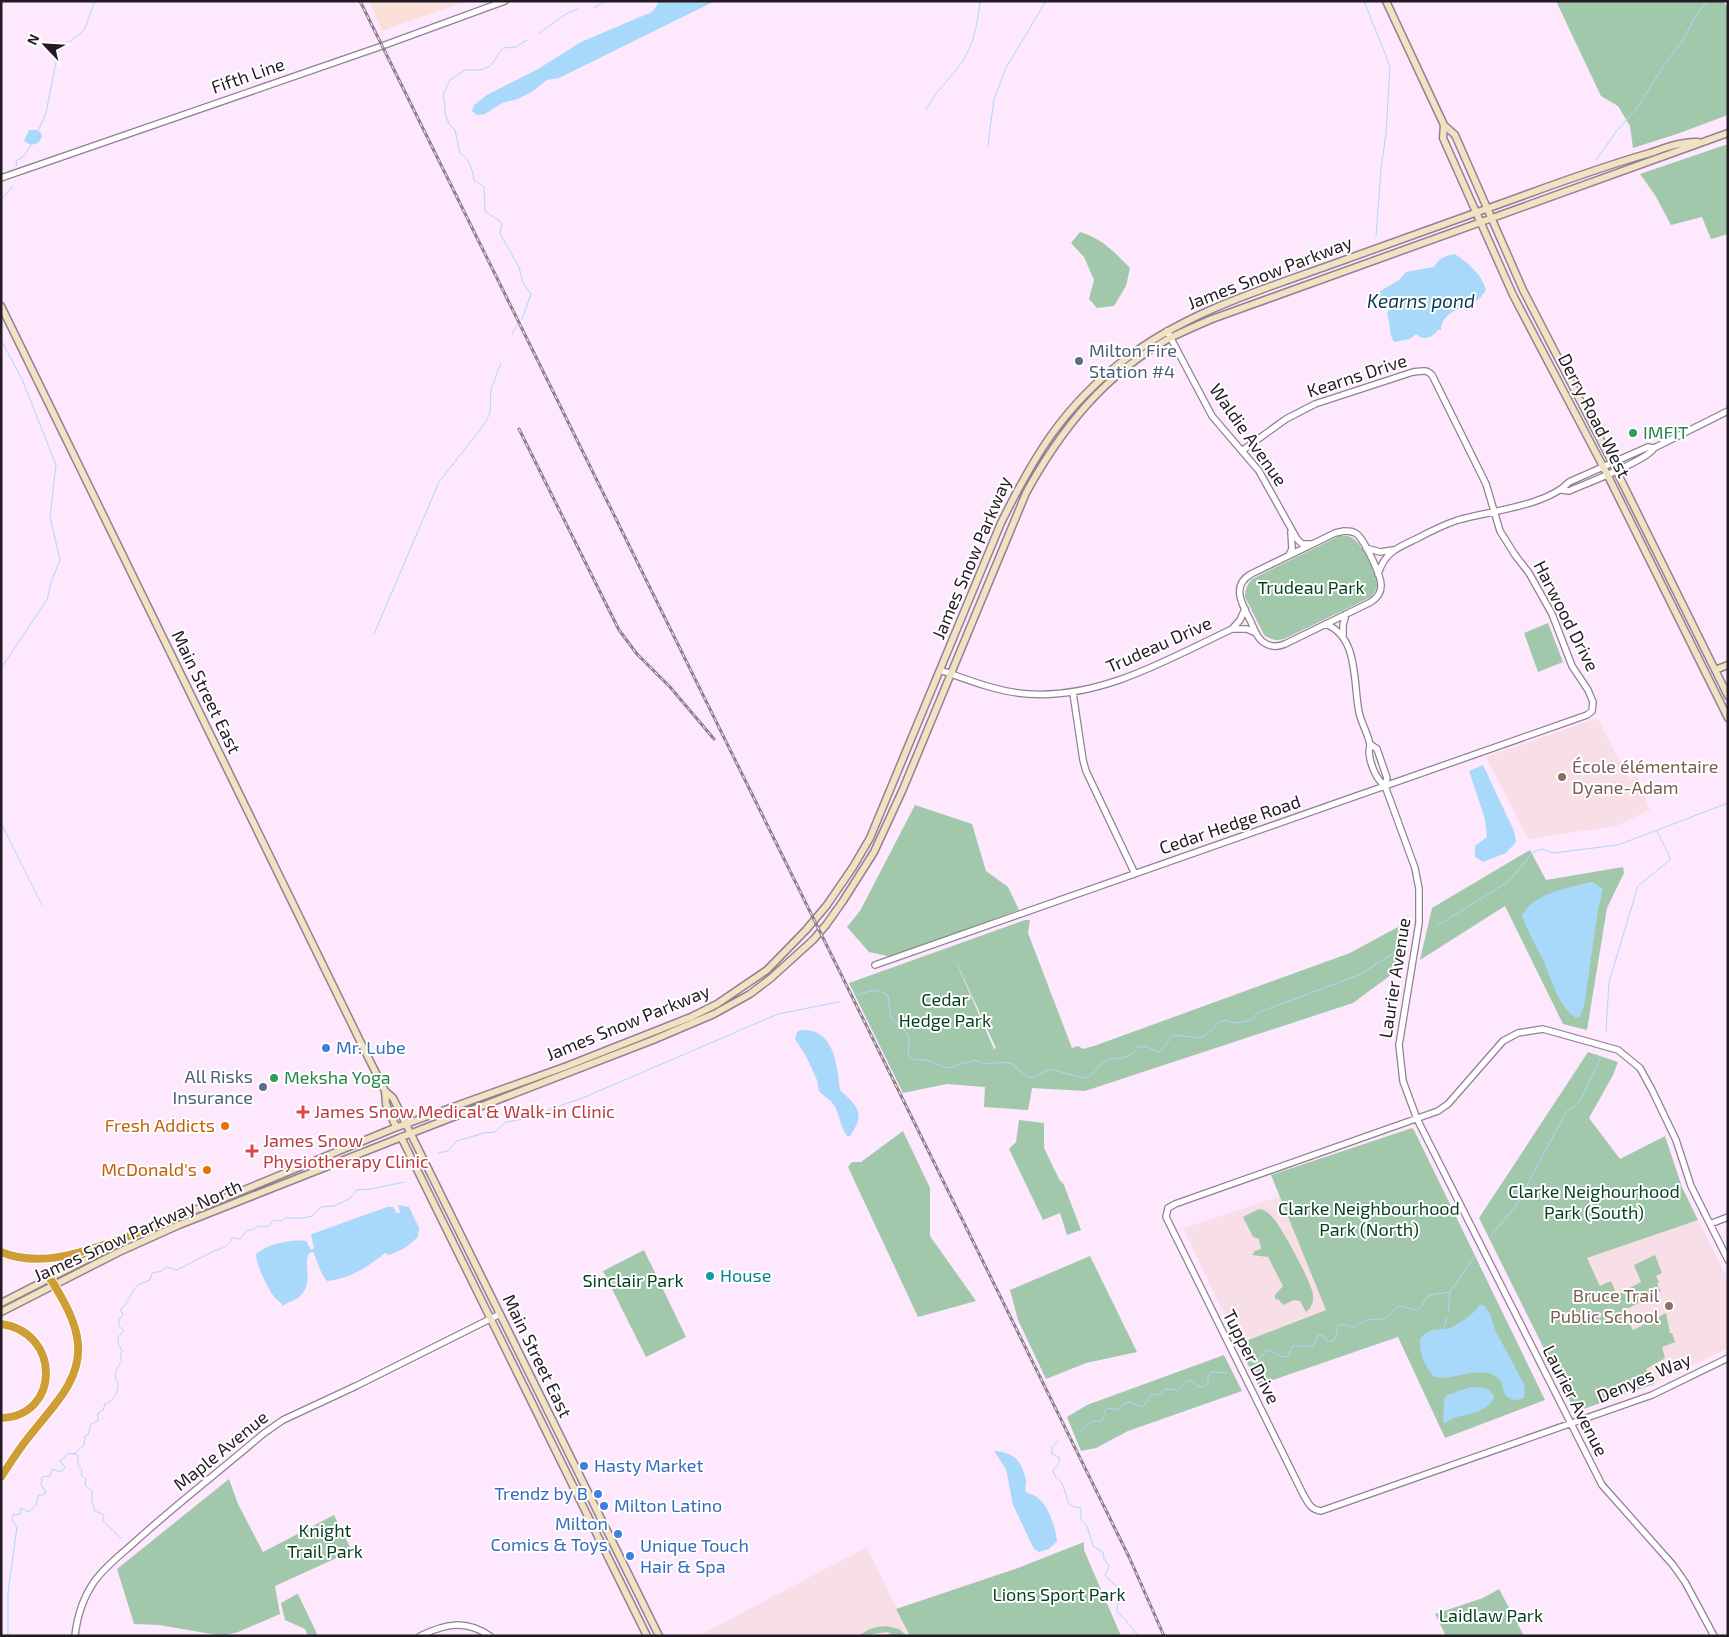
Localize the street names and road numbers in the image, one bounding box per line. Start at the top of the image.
street label: Fifth Line [208,52,287,98]
street label: James Snow Parkway [1184,230,1356,314]
street label: Kearns Drive [1304,349,1409,402]
street label: Derry Road West [1554,350,1636,482]
street label: Waldie Avenue [1205,379,1292,490]
street label: James Snow Parkway [927,472,1016,642]
street label: Harwood Drive [1530,556,1604,675]
street label: Trudeau Drive [1102,611,1215,677]
street label: Main Street East [168,626,246,757]
street label: Cedar Hedge Road [1156,790,1303,859]
street label: Laurier Avenue [1374,916,1414,1040]
street label: James Snow Parkway [542,979,713,1065]
street label: James Snow Parkway North [30,1174,245,1286]
street label: Main Street East [499,1290,577,1421]
street label: Tupper Drive [1219,1306,1285,1408]
street label: Laurier Avenue [1539,1341,1613,1460]
street label: Denyes Way [1593,1347,1695,1407]
street label: Maple Avenue [169,1405,272,1495]

